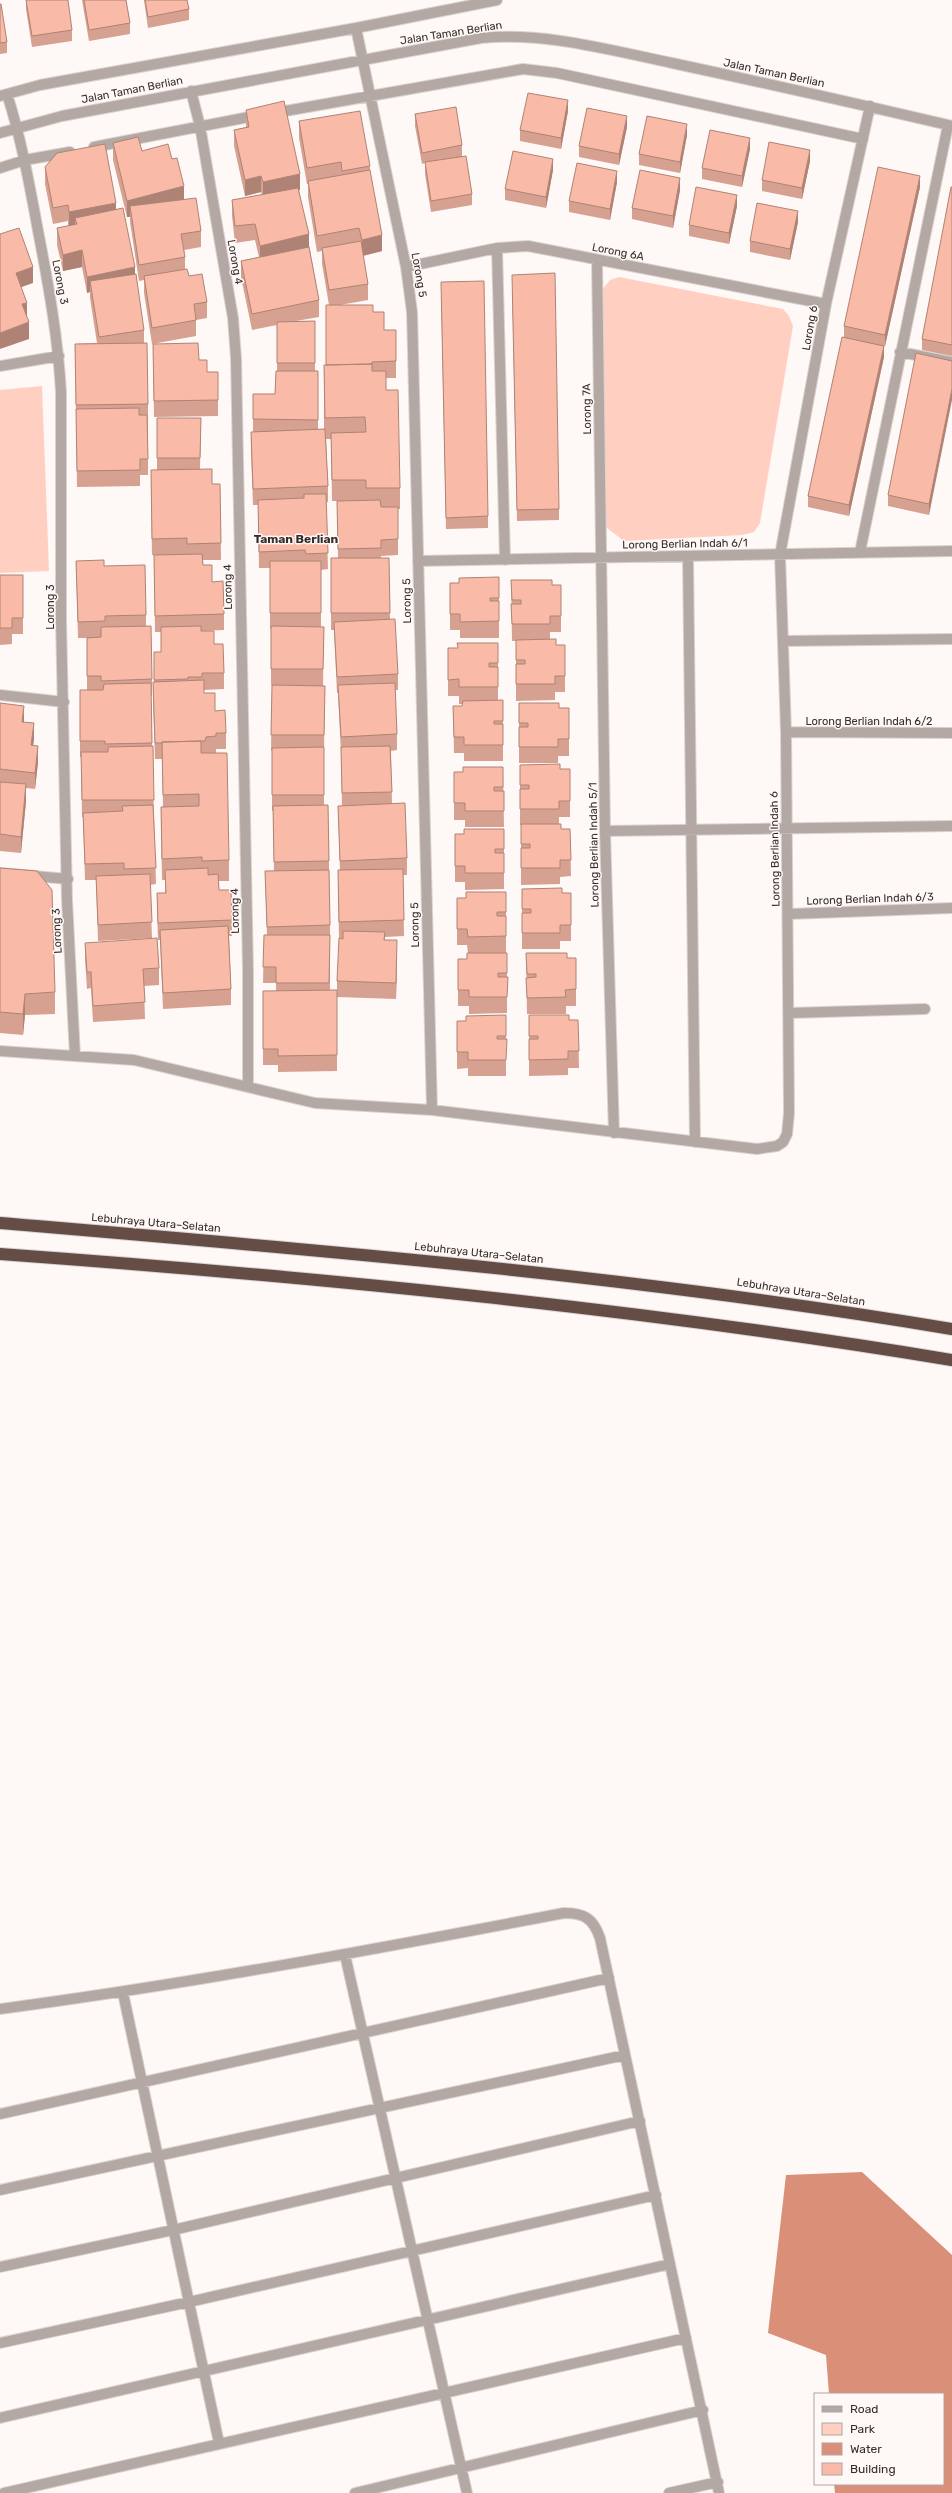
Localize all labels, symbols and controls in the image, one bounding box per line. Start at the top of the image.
street label: Jalan Taman Berlian [399,19,503,47]
street label: Jalan Taman Berlian [722,56,826,90]
street label: Jalan Taman Berlian [80,74,184,106]
street label: Lorong 4 [225,238,245,286]
street label: Lorong 6A [591,241,646,264]
street label: Lorong 5 [409,252,429,299]
street label: Lorong 3 [49,259,71,306]
street label: Lorong 6 [800,304,820,351]
street label: Lorong 7A [580,383,594,435]
district label: Taman Berlian [254,532,339,546]
street label: Lorong Berlian Indah 6/1 [622,536,748,552]
street label: Lorong 4 [221,564,235,610]
street label: Lorong 5 [400,578,414,624]
street label: Lorong 3 [44,584,57,630]
street label: Lorong Berlian Indah 6/2 [805,715,933,728]
street label: Lorong Berlian Indah 5/1 [586,782,602,908]
street label: Lorong Berlian Indah 6 [767,791,783,907]
street label: Lorong 4 [228,888,242,934]
street label: Lorong Berlian Indah 6/3 [806,890,934,908]
street label: Lorong 5 [408,902,422,948]
street label: Lorong 3 [49,908,65,954]
street label: Lebuhraya Utara–Selatan [91,1211,221,1235]
street label: Lebuhraya Utara–Selatan [414,1240,544,1266]
street label: Lebuhraya Utara–Selatan [736,1275,866,1309]
legend [814,2393,944,2485]
text: Road [850,2402,878,2416]
text: Park [850,2422,876,2436]
text: Water [850,2442,882,2456]
text: Building [850,2462,896,2476]

